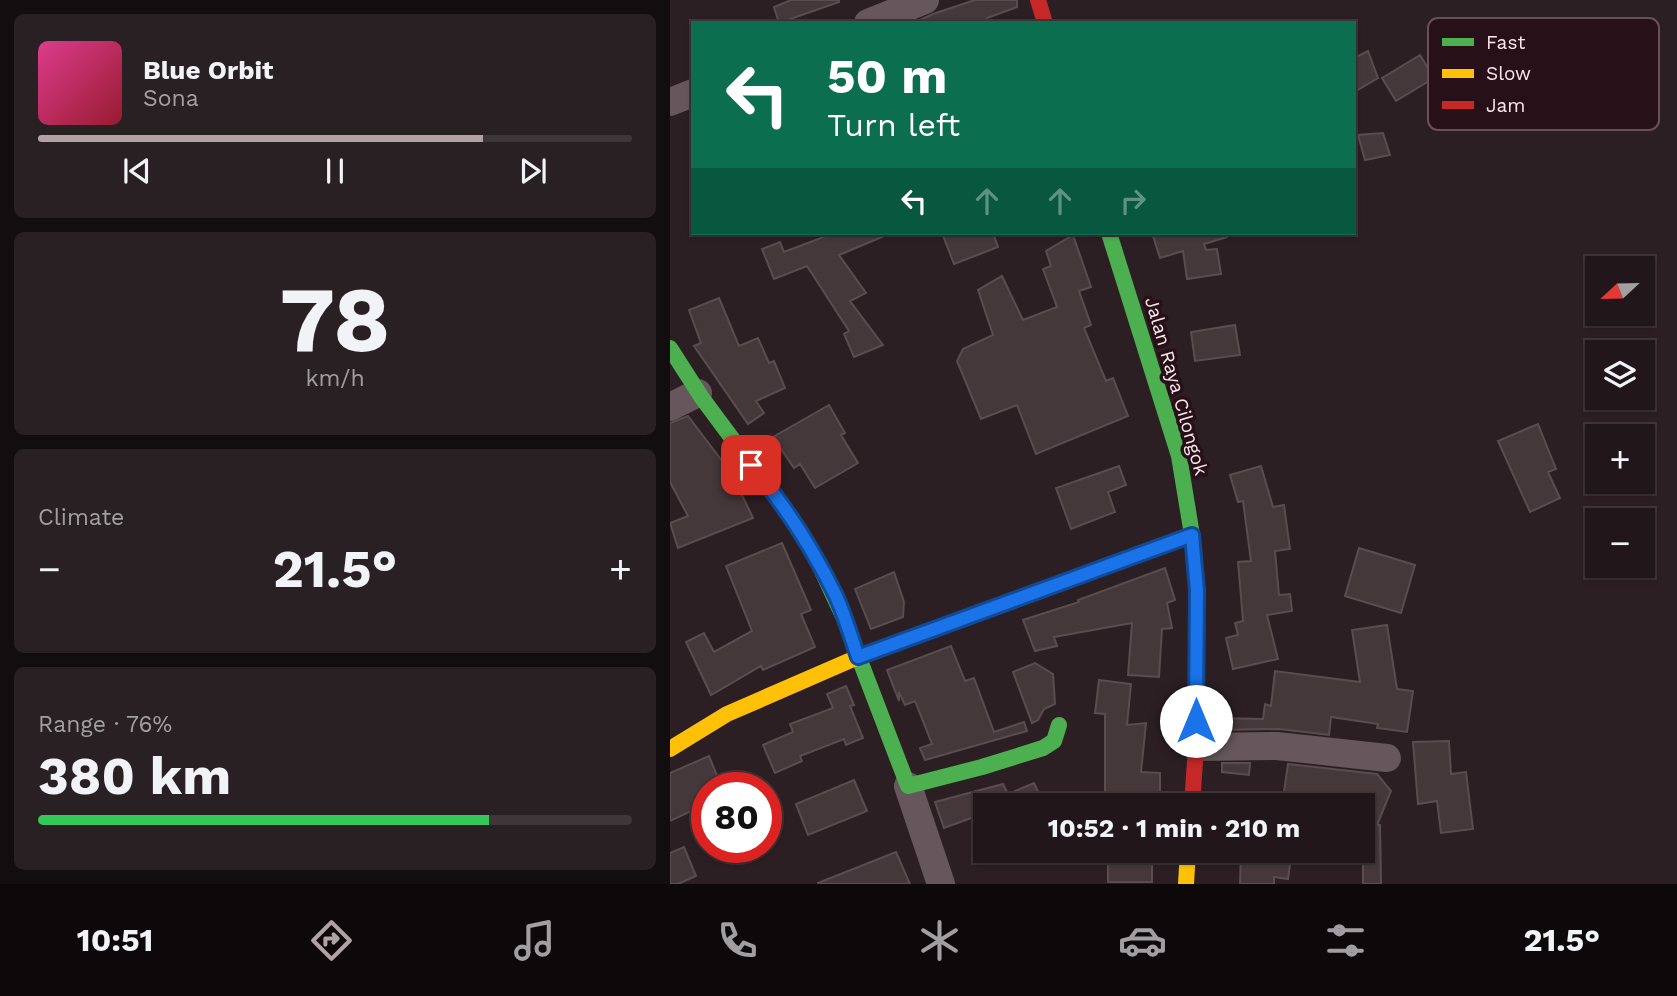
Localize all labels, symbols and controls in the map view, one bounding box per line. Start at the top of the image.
legend [1428,18,1659,130]
text: Fast [1486,31,1525,54]
text: 50 m [827,47,947,105]
icon: left [712,49,803,140]
text: Blue Orbit [143,55,273,85]
text: Slow [1486,62,1531,85]
text: Sona [143,85,199,112]
text: Jam [1486,94,1525,117]
text: Turn left [827,106,960,144]
icon: previous [118,152,156,190]
icon: pause [316,152,354,190]
icon: next [514,152,552,190]
icon: left [895,182,933,220]
icon: ahead [968,182,1006,220]
icon: ahead [1041,182,1079,220]
icon: right [1114,182,1152,220]
north arrow [1585,256,1655,326]
map controls [1585,256,1655,578]
text: 78 [280,266,390,373]
street label: Jalan Raya Cilongok [1140,294,1213,478]
button: layers [1585,340,1655,410]
text: km/h [305,365,365,392]
button: + [1585,424,1655,494]
pin [721,435,781,495]
icon: arrive [732,446,770,484]
text: Climate [38,504,124,531]
button: − [1585,508,1655,578]
text: 21.5° [273,539,397,600]
text: − [38,547,61,591]
text: + [609,547,632,591]
position arrow [1159,684,1233,758]
text: Range · 76% [38,711,172,738]
text: 380 km [38,746,231,807]
speed limit sign: 80 [691,772,782,863]
text: 10:52 · 1 min · 210 m [1048,813,1300,843]
icon: directions [307,916,356,965]
icon: music [510,916,559,965]
icon: phone [713,916,762,965]
icon: climate [915,916,964,965]
icon: car [1118,916,1167,965]
icon: filters [1321,916,1370,965]
text: 10:51 [77,921,153,959]
text: 21.5° [1523,921,1600,959]

